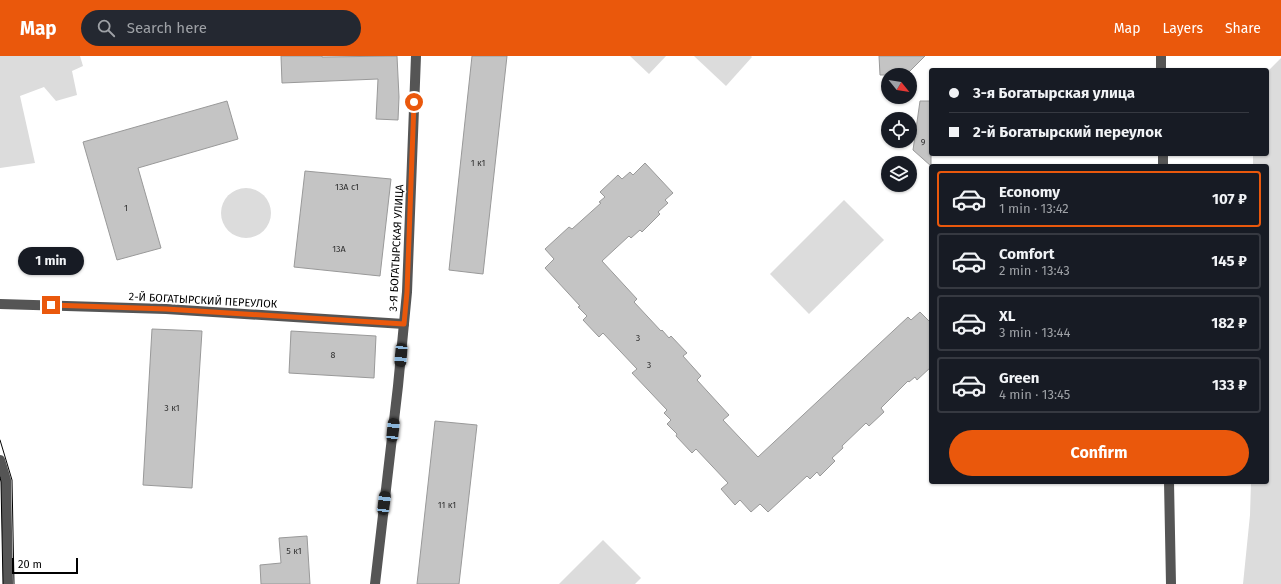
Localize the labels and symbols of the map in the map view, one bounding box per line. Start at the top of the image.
north arrow [881,68,917,104]
route start [405,93,423,111]
house number: 9 [921,137,926,147]
house number: 1 к1 [471,158,485,168]
house number: 13A c1 [335,182,359,192]
street label: 3-Я БОГАТЫРСКАЯ УЛИЦА [387,183,406,312]
house number: 1 [124,203,128,213]
house number: 13А [332,244,347,254]
callout: 1 min [18,247,84,275]
street label: 2-Й БОГАТЫРСКИЙ ПЕРЕУЛОК [128,290,278,311]
route end [42,296,60,314]
house number: 3 [636,333,640,343]
car [394,343,408,367]
house number: 8 [331,350,336,360]
house number: 3 [647,360,651,370]
house number: 3 к1 [164,403,180,413]
car [386,417,400,443]
car [377,490,391,516]
house number: 11 к1 [438,500,456,510]
house number: 5 к1 [286,546,302,556]
scale bar [12,556,78,575]

